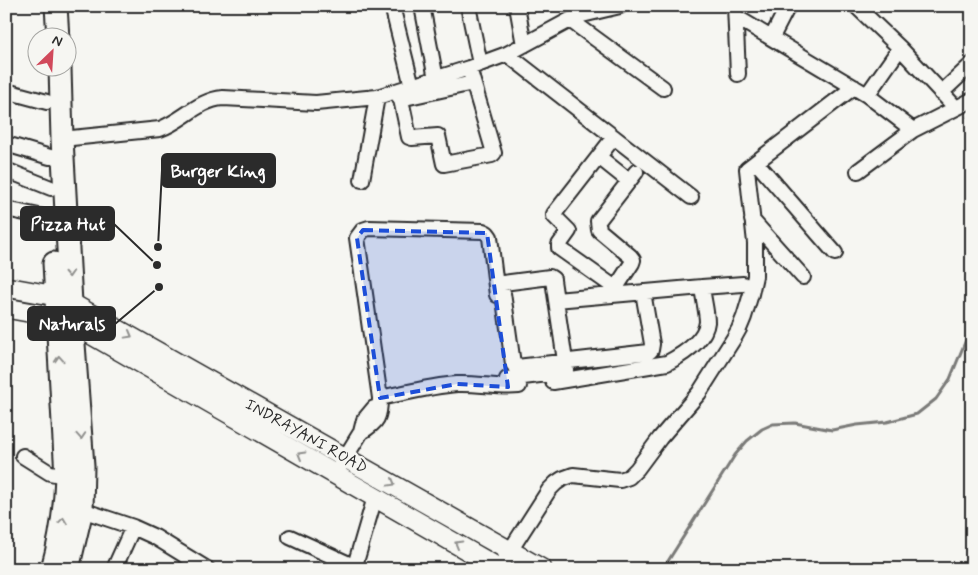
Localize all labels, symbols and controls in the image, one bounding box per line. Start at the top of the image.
north arrow [28,28,78,78]
text: N [49,31,65,51]
callout: Burger King [162,154,275,187]
text: Burger King [170,160,266,186]
callout: Pizza Hut [21,207,114,240]
text: Pizza Hut [31,213,106,237]
one-way arrow [64,270,75,278]
callout: Naturals [28,307,115,340]
text: Naturals [39,313,105,337]
one-way arrow [123,329,132,339]
one-way arrow [54,355,65,363]
street label: INDRAYANI ROAD [241,394,371,479]
one-way arrow [75,432,86,440]
one-way arrow [298,451,307,461]
one-way arrow [387,477,396,487]
one-way arrow [57,517,67,526]
one-way arrow [454,541,463,551]

